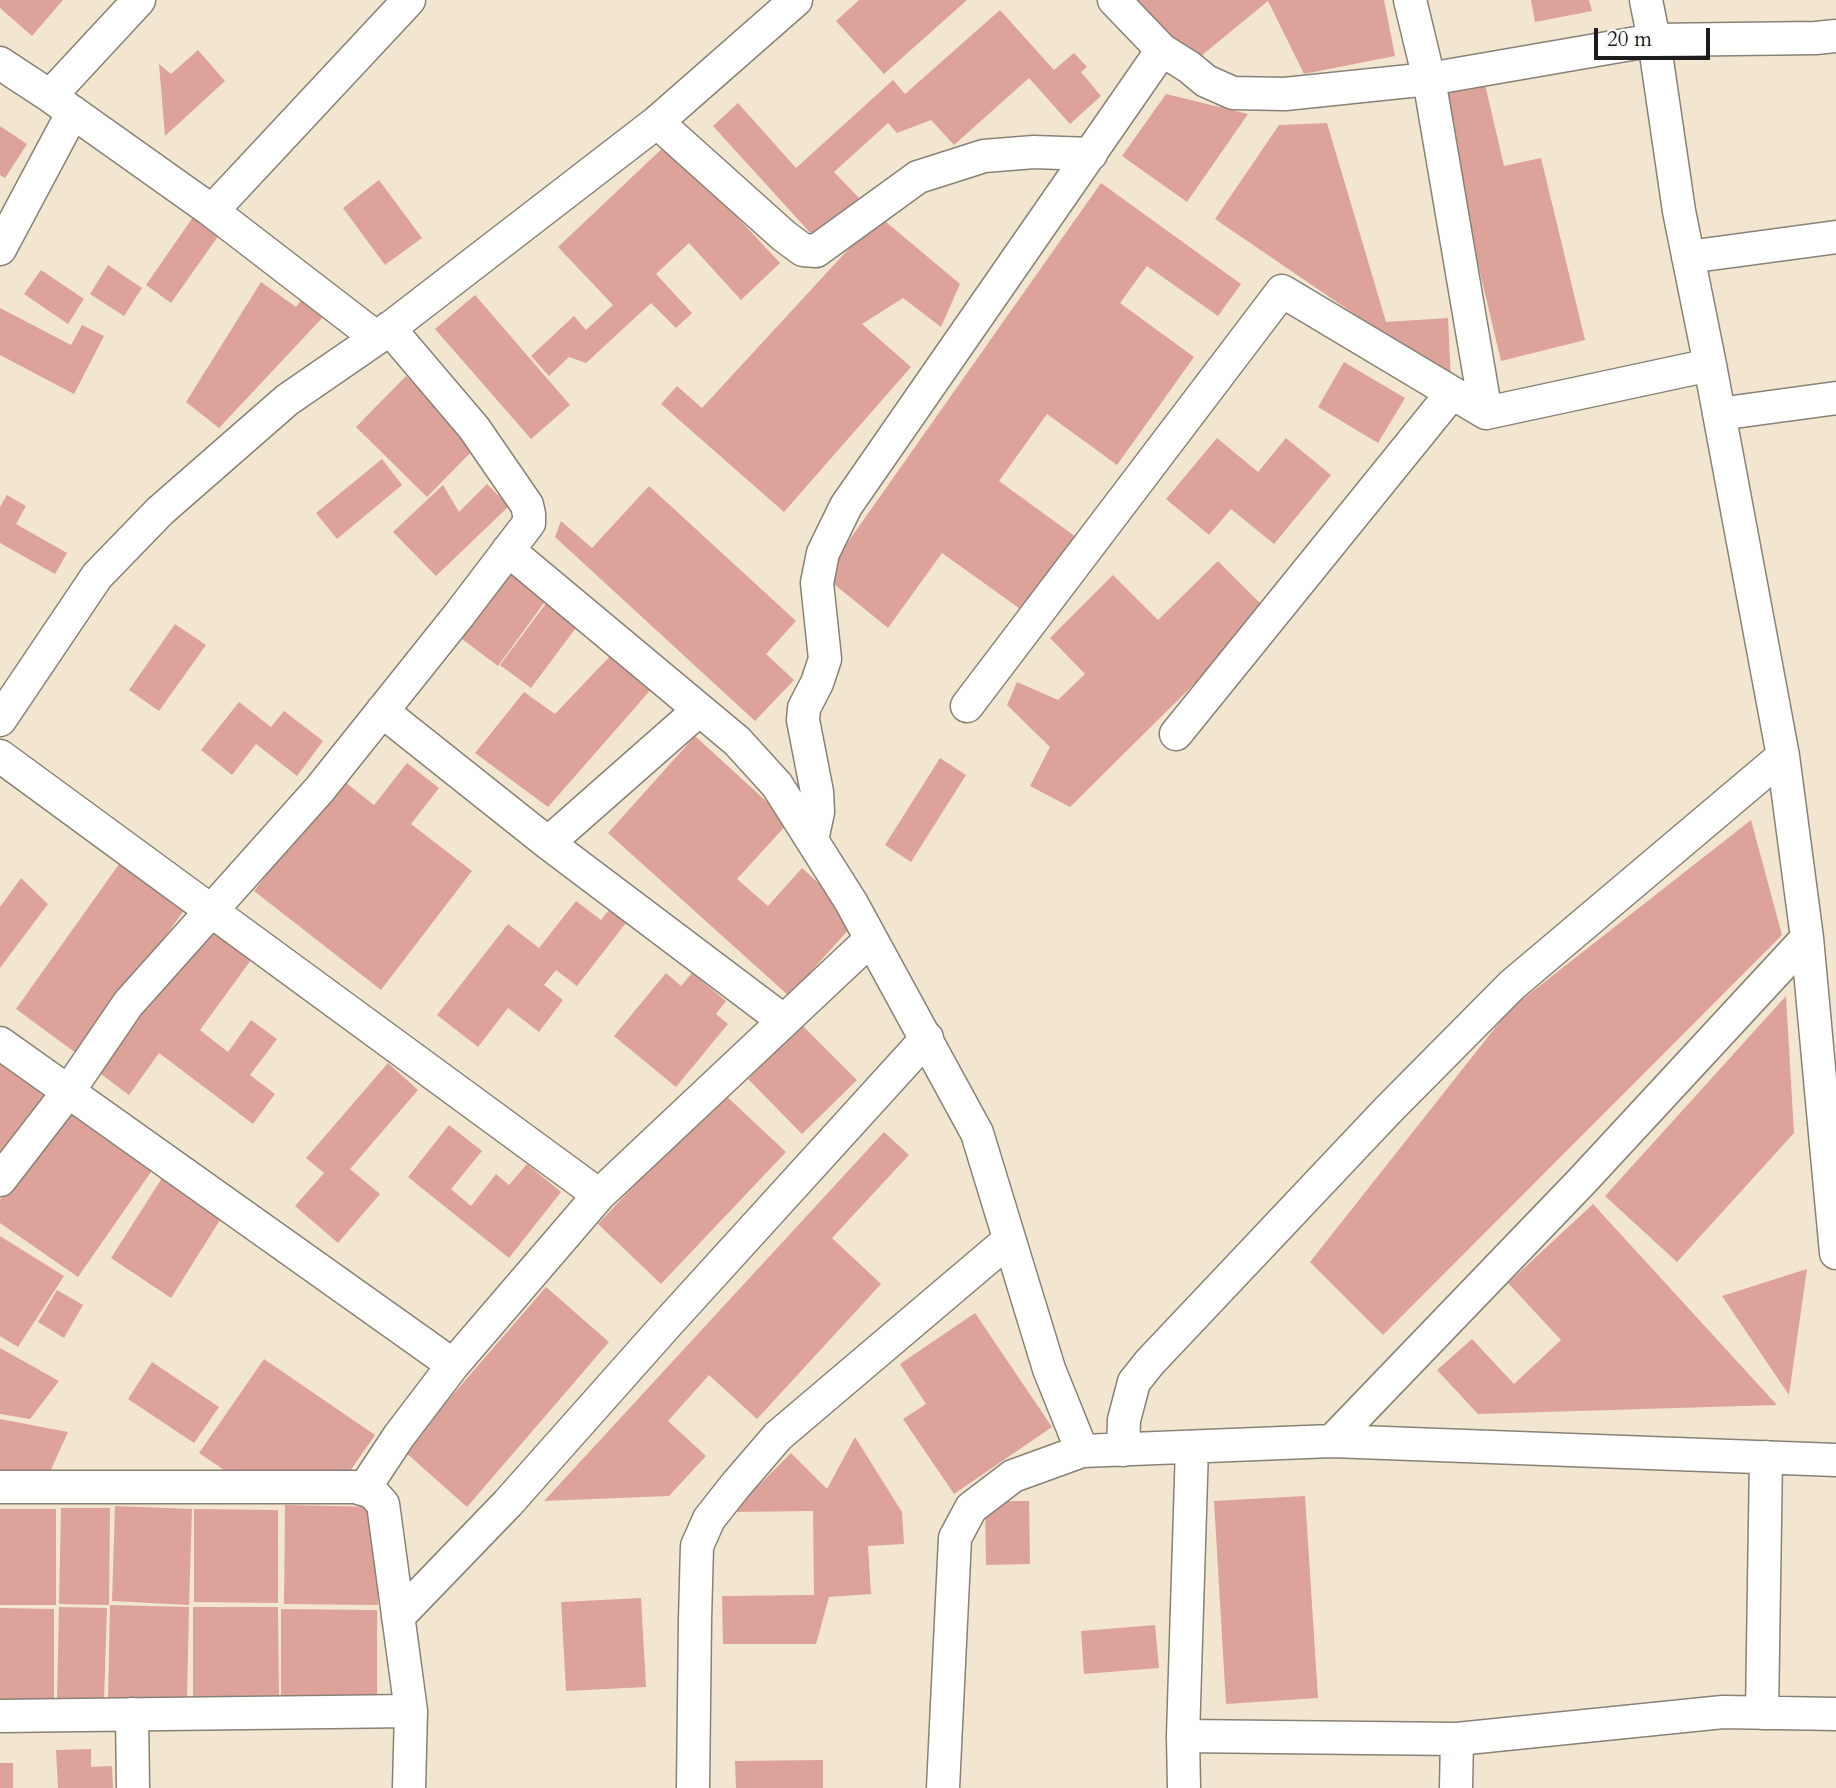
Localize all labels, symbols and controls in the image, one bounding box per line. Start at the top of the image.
scale bar [1598,14,1714,58]
text: 20 m [1607,25,1652,54]

